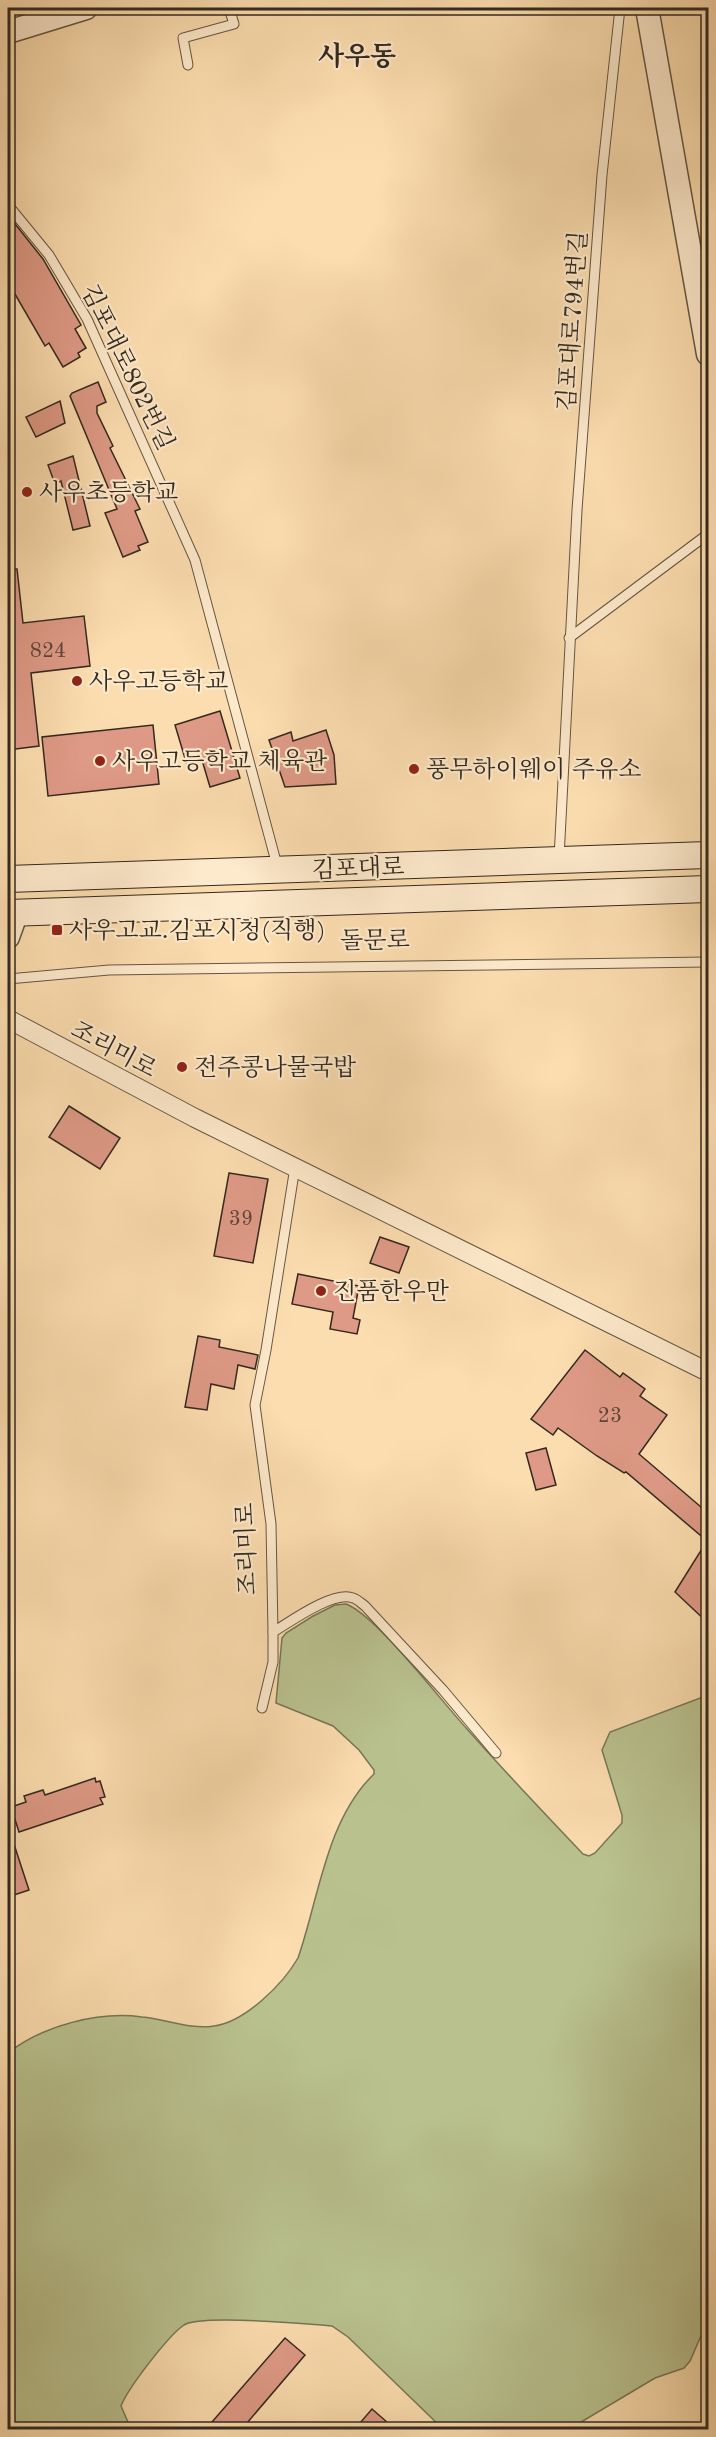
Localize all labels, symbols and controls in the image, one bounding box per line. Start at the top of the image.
district label: 사우동 [318,41,396,71]
street label: 김포대로794번길 [554,230,592,412]
street label: 김포대로802번길 [76,280,178,454]
place label: 사우초등학교 [39,480,178,506]
marker: 사우초등학교 [20,485,34,499]
house number: 824 [30,641,66,662]
place label: 사우고등학교 [89,669,228,695]
marker: 사우고등학교 [70,674,84,688]
place label: 사우고등학교 체육관 [112,749,327,775]
marker: 사우고등학교 체육관 [93,754,107,768]
place label: 풍무하이웨이 주유소 [426,757,641,783]
marker: 풍무하이웨이 주유소 [407,762,421,776]
street label: 김포대로 [311,854,405,884]
place label: 사우고교.김포시청(직행) [69,918,325,944]
marker: 사우고교.김포시청(직행) [50,923,64,937]
street label: 돌문로 [340,927,410,955]
street label: 조리미로 [66,1017,161,1083]
place label: 전주콩나물국밥 [194,1055,356,1081]
marker: 전주콩나물국밥 [175,1060,189,1074]
house number: 39 [229,1209,253,1230]
place label: 진품한우만 [333,1279,449,1305]
marker: 진품한우만 [314,1284,328,1298]
house number: 23 [598,1406,622,1427]
street label: 조리미로 [232,1502,262,1596]

